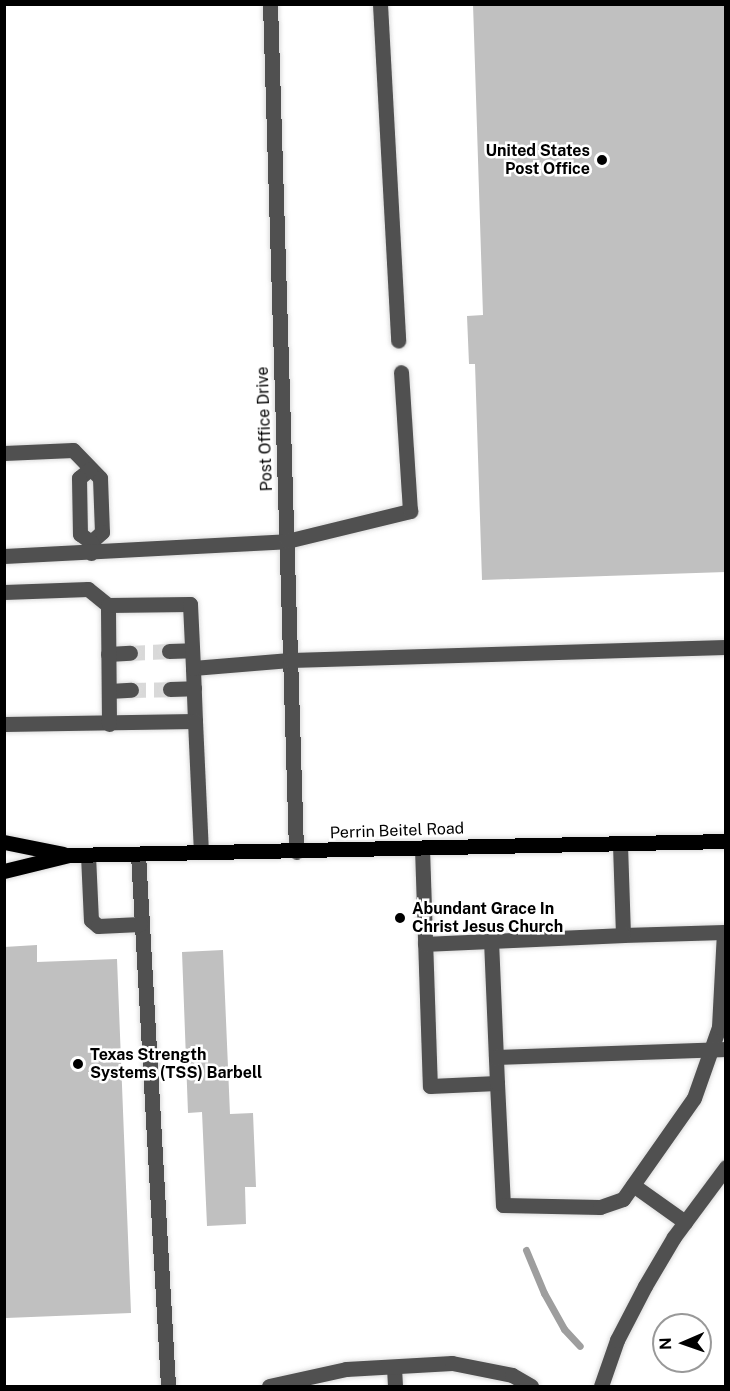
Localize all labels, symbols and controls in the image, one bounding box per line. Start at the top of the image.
place label: United States Post Office [485,141,590,179]
marker: United States Post Office [595,153,609,167]
street label: Post Office Drive [253,366,277,492]
street label: Perrin Beitel Road [330,819,464,843]
place label: Abundant Grace In Christ Jesus Church [412,899,563,937]
marker: Abundant Grace In Christ Jesus Church [393,911,407,925]
place label: Texas Strength Systems (TSS) Barbell [90,1045,262,1083]
marker: Texas Strength Systems (TSS) Barbell [71,1057,85,1071]
north arrow [652,1313,712,1373]
text: N [656,1337,675,1350]

